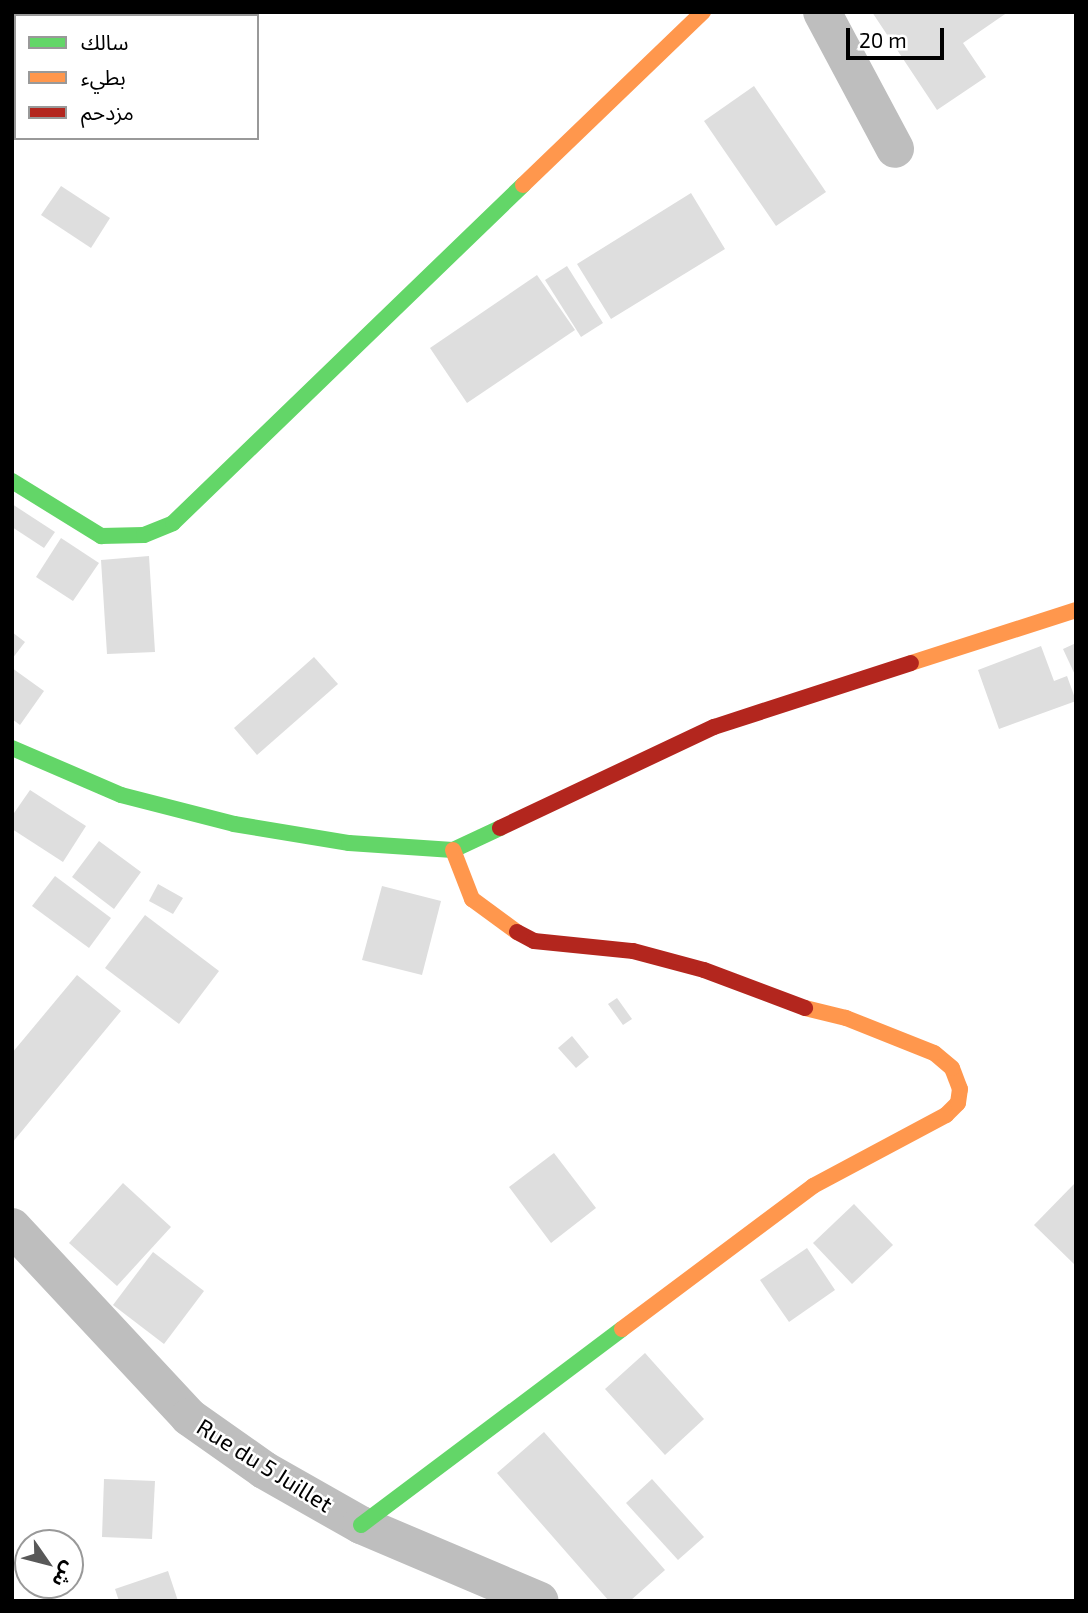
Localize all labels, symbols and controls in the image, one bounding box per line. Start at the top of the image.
legend [14,14,259,140]
scale bar [850,14,948,58]
text: 20 m [859,27,907,52]
text: سالك [81,29,128,54]
text: بطيء [81,64,126,89]
text: مزدحم [81,99,134,124]
street label: Rue du 5 Juillet [192,1412,338,1518]
north arrow [14,1529,84,1599]
text: ش [48,1558,82,1592]

